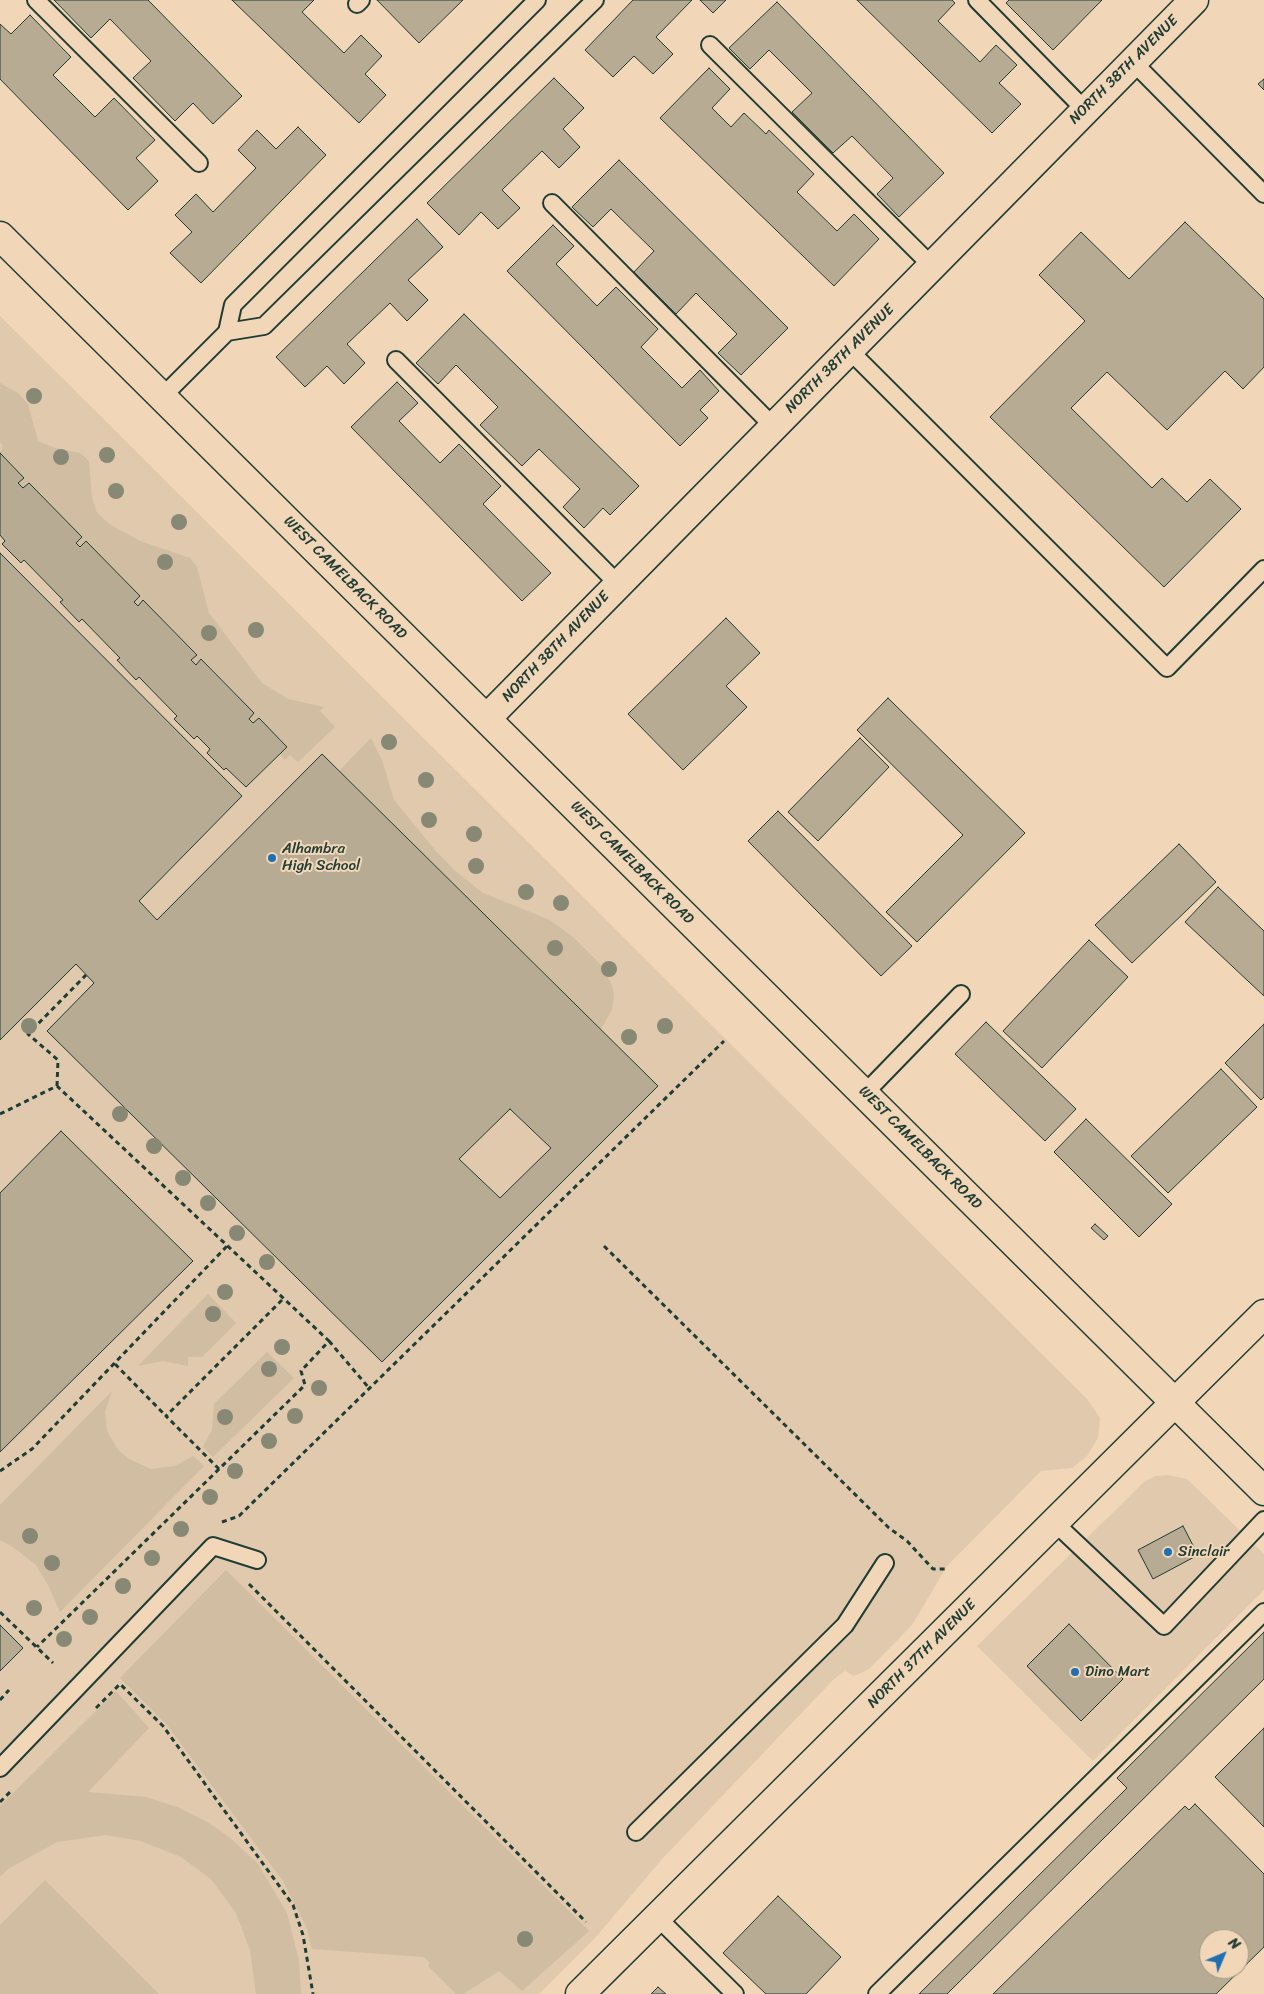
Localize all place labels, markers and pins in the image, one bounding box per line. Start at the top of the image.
place label: Alhambra High School [282,840,360,875]
marker: Alhambra High School [266,852,278,864]
place label: Sinclair [1178,1543,1229,1561]
marker: Sinclair [1162,1546,1174,1558]
place label: Dino Mart [1085,1663,1150,1681]
marker: Dino Mart [1069,1666,1081,1678]

